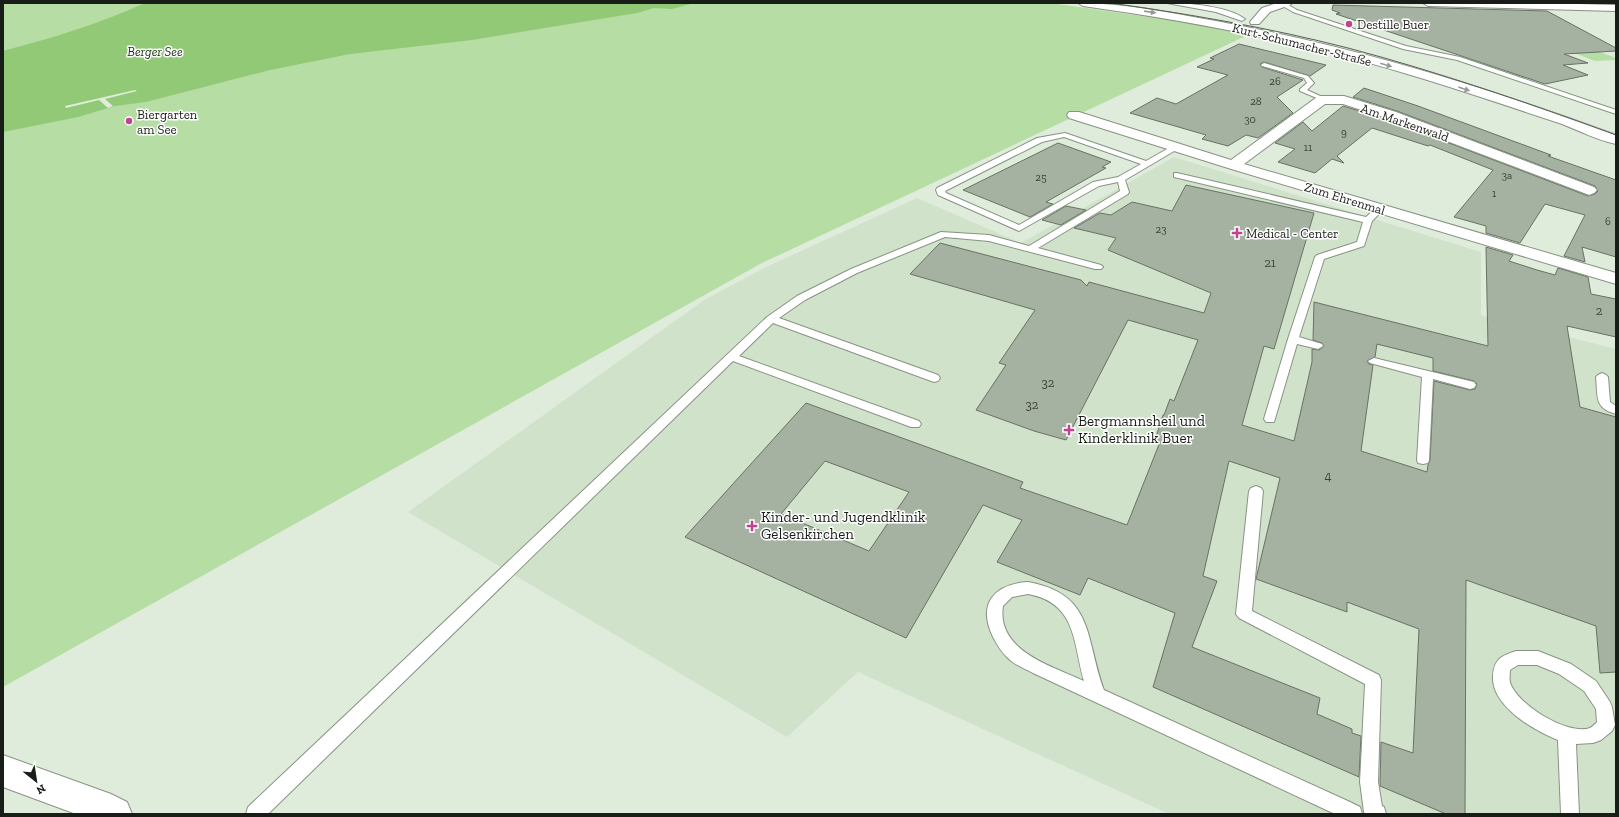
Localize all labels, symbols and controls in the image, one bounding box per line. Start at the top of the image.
one-way arrow [1143,9,1156,15]
place label: Destille Buer [1357,17,1429,32]
marker: Destille Buer [1344,19,1354,29]
street label: Kurt-Schumacher-Straße [1231,20,1373,69]
water label: Berger See [127,44,183,59]
one-way arrow [1380,62,1392,68]
house number: 26 [1269,75,1281,88]
one-way arrow [1459,86,1471,92]
house number: 28 [1250,95,1262,108]
street label: Am Markenwald [1359,100,1451,145]
place label: Biergarten am See [137,107,198,137]
house number: 30 [1244,113,1256,126]
marker: Biergarten am See [124,116,134,126]
house number: 9 [1341,126,1347,139]
house number: 11 [1304,141,1313,154]
house number: 3a [1502,169,1513,182]
house number: 25 [1035,171,1047,184]
street label: Zum Ehrenmal [1303,179,1388,218]
house number: 1 [1492,187,1497,200]
house number: 6 [1605,215,1611,228]
house number: 23 [1155,223,1167,236]
place label: Medical - Center [1246,226,1339,241]
marker: Medical - Center [1231,227,1243,239]
house number: 21 [1264,255,1276,270]
house number: 2 [1596,303,1603,318]
house number: 32 [1041,375,1055,390]
house number: 32 [1025,397,1039,412]
place label: Bergmannsheil und Kinderklinik Buer [1078,412,1206,447]
marker: Bergmannsheil und Kinderklinik Buer [1063,424,1075,436]
house number: 4 [1324,468,1332,483]
place label: Kinder- und Jugendklinik Gelsenkirchen [761,508,926,543]
marker: Kinder- und Jugendklinik Gelsenkirchen [746,520,758,532]
north arrow [16,761,56,801]
text: N [33,782,48,797]

